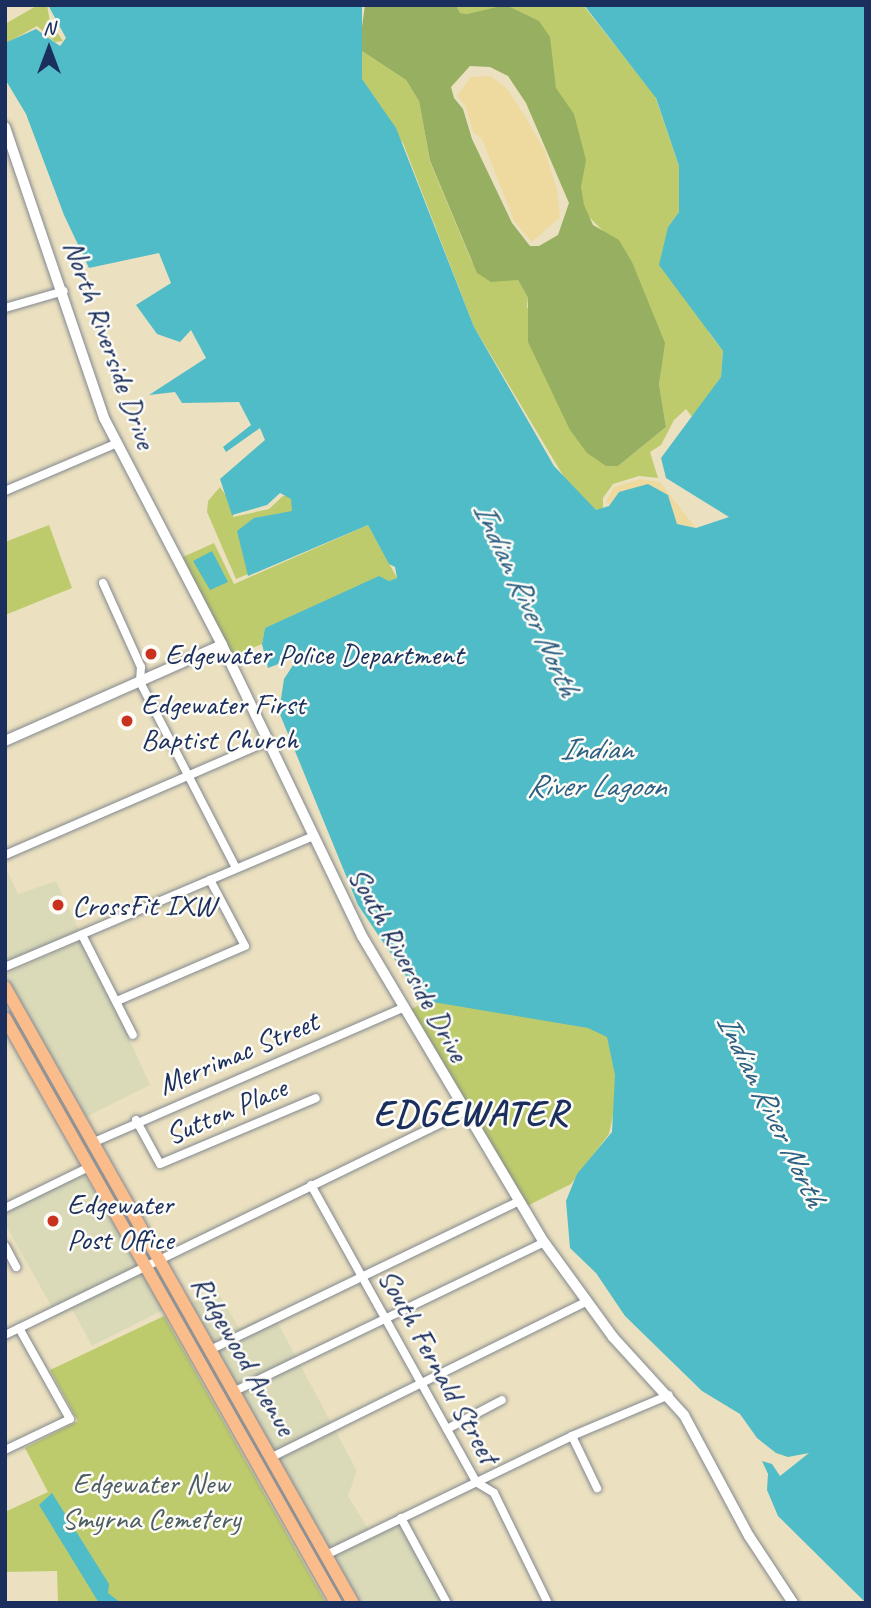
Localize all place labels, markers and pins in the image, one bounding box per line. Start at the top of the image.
place label: Edgewater Police Department [165,636,462,672]
marker: Edgewater Police Department [143,646,159,662]
place label: Edgewater First Baptist Church [141,686,305,756]
marker: Edgewater First Baptist Church [119,713,135,729]
place label: CrossFit IXW [72,887,214,923]
marker: CrossFit IXW [50,897,66,913]
place label: Edgewater Post Office [67,1186,173,1256]
marker: Edgewater Post Office [45,1213,61,1229]

